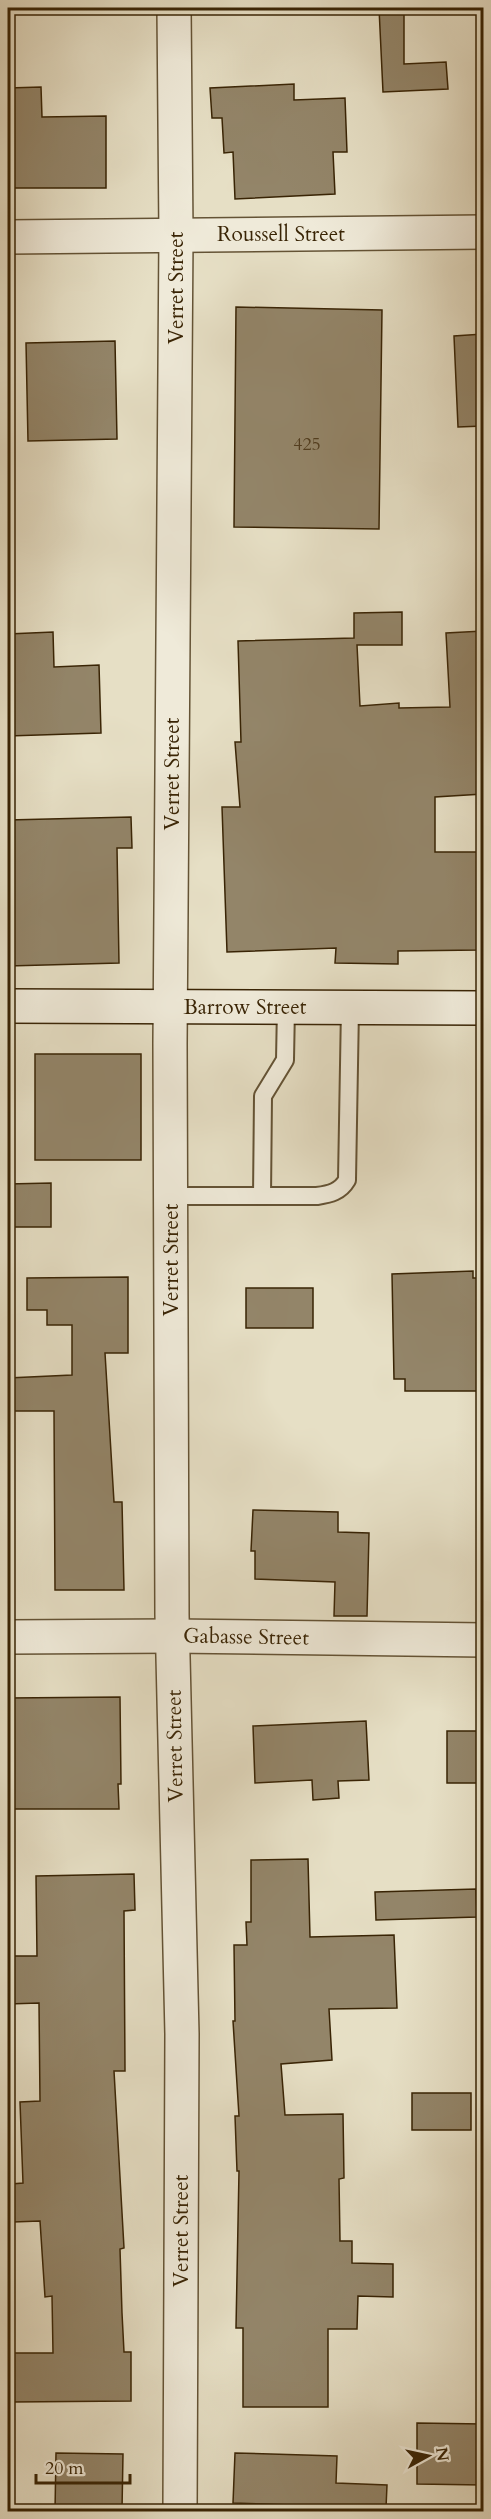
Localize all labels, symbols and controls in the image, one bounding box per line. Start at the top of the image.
street label: Roussell Street [217,220,345,249]
street label: Verret Street [162,231,191,344]
house number: 425 [293,432,321,457]
street label: Verret Street [158,717,187,830]
street label: Barrow Street [183,993,307,1022]
street label: Verret Street [157,1203,186,1316]
street label: Gabasse Street [183,1621,309,1653]
street label: Verret Street [160,1689,190,1803]
street label: Verret Street [167,2174,196,2287]
north arrow [398,2426,458,2486]
text: N [430,2446,454,2463]
scale bar [36,2447,130,2485]
text: 20 m [45,2456,84,2481]

